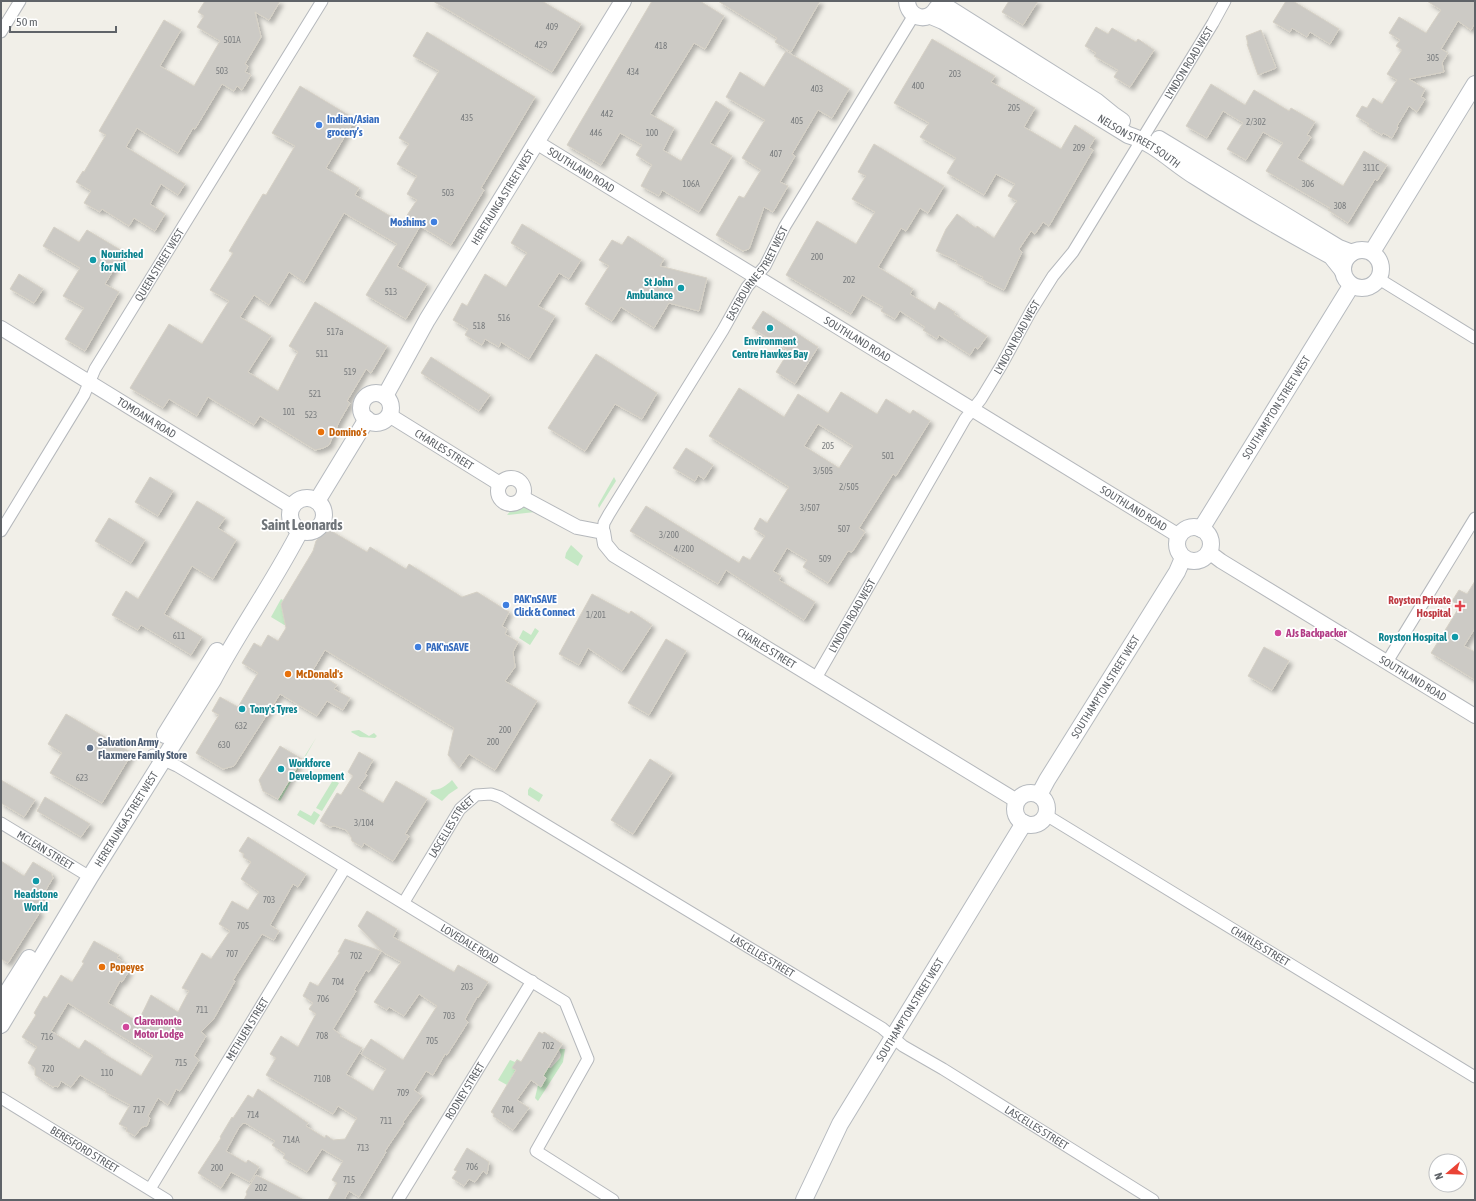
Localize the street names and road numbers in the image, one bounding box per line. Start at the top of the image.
street label: LYNDON ROAD WEST [1162,24,1215,101]
street label: NELSON STREET SOUTH [1096,112,1183,170]
street label: SOUTHLAND ROAD [546,145,617,195]
street label: HERETAUNGA STREET WEST [469,147,536,247]
street label: EASTBOURNE STREET WEST [724,224,790,323]
street label: QUEEN STREET WEST [132,226,186,303]
street label: LYNDON ROAD WEST [992,298,1042,376]
street label: SOUTHLAND ROAD [822,314,893,364]
street label: SOUTHAMPTON STREET WEST [1240,353,1313,461]
street label: TOMOANA ROAD [115,395,178,440]
street label: CHARLES STREET [413,427,476,472]
street label: SOUTHLAND ROAD [1098,483,1169,533]
street label: LYNDON ROAD WEST [826,577,878,654]
street label: CHARLES STREET [735,626,798,671]
street label: SOUTHAMPTON STREET WEST [1069,633,1142,740]
street label: SOUTHLAND ROAD [1377,653,1449,703]
street label: HERETAUNGA STREET WEST [92,769,160,869]
street label: LASCELLES STREET [426,793,477,860]
street label: MCLEAN STREET [15,828,76,872]
street label: LOVEDALE ROAD [439,922,501,966]
street label: CHARLES STREET [1229,923,1292,968]
street label: LASCELLES STREET [728,932,797,980]
street label: SOUTHAMPTON STREET WEST [874,956,946,1064]
street label: METHUEN STREET [223,995,271,1063]
street label: RODNEY STREET [443,1060,487,1122]
street label: LASCELLES STREET [1003,1103,1071,1152]
street label: BERESFORD STREET [48,1124,121,1175]

